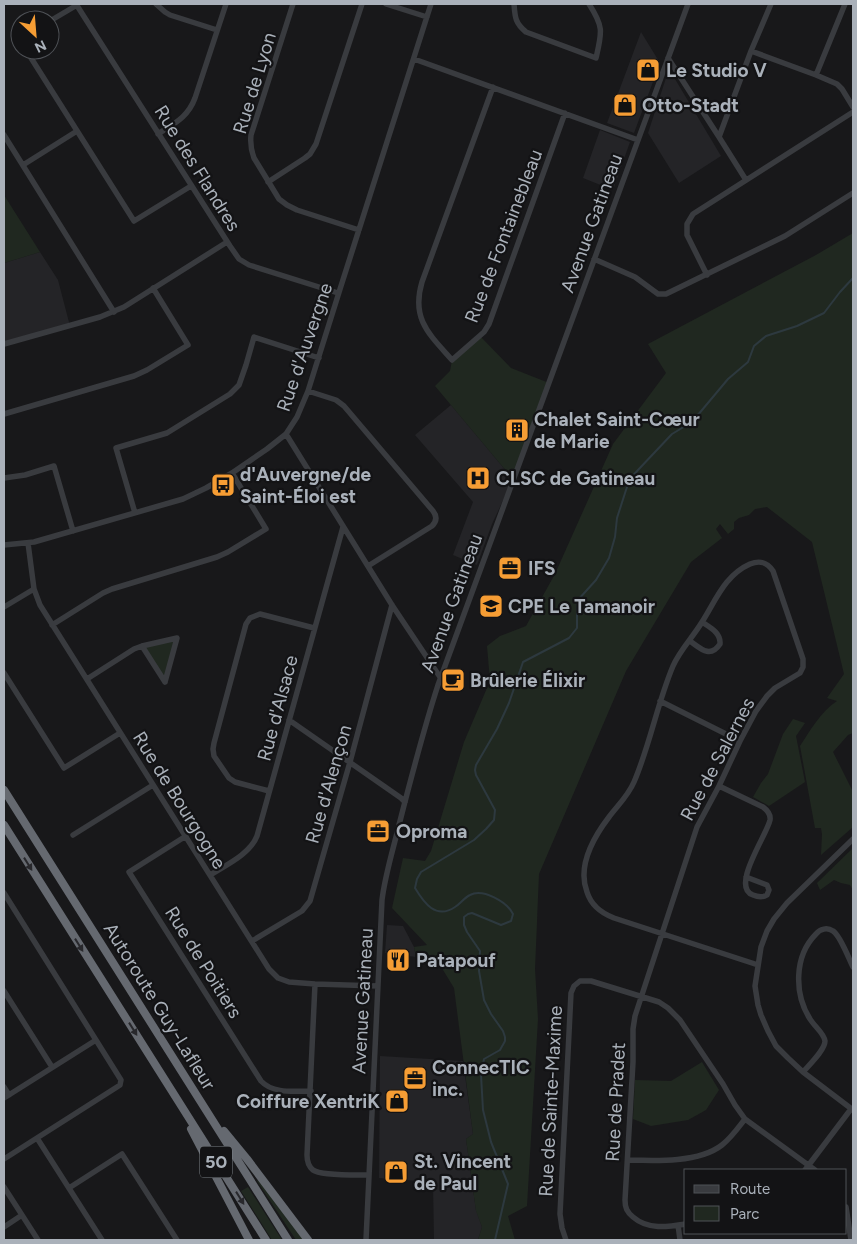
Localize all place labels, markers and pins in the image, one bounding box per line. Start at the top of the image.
shop icon: Le Studio V [635,57,661,83]
place label: Le Studio V [666,59,767,82]
shop icon: Otto-Stadt [612,92,638,118]
place label: Otto-Stadt [642,94,739,117]
place label: Chalet Saint-Cœur de Marie [534,408,700,453]
building icon: Chalet Saint-Cœur de Marie [504,417,530,443]
place label: d'Auvergne/de Saint-Éloi est [240,463,372,508]
hospital icon: CLSC de Gatineau [465,465,491,491]
place label: CLSC de Gatineau [496,467,655,490]
bus stop icon: d'Auvergne/de Saint-Éloi est [210,472,236,498]
office icon: IFS [497,555,523,581]
place label: IFS [528,557,556,580]
school or university icon: CPE Le Tamanoir [478,593,504,619]
place label: CPE Le Tamanoir [508,595,655,618]
cafe icon: Brûlerie Élixir [440,667,466,693]
place label: Brûlerie Élixir [470,669,585,692]
office icon: Oproma [365,818,391,844]
place label: Oproma [396,820,467,843]
restaurant icon: Patapouf [385,947,411,973]
place label: Patapouf [416,949,496,972]
place label: ConnecTIC inc. [432,1056,530,1101]
office icon: ConnecTIC inc. [402,1065,428,1091]
shop icon: Coiffure XentriK [384,1088,410,1114]
place label: Coiffure XentriK [236,1090,380,1113]
place label: St. Vincent de Paul [414,1150,512,1195]
shop icon: St. Vincent de Paul [383,1159,409,1185]

